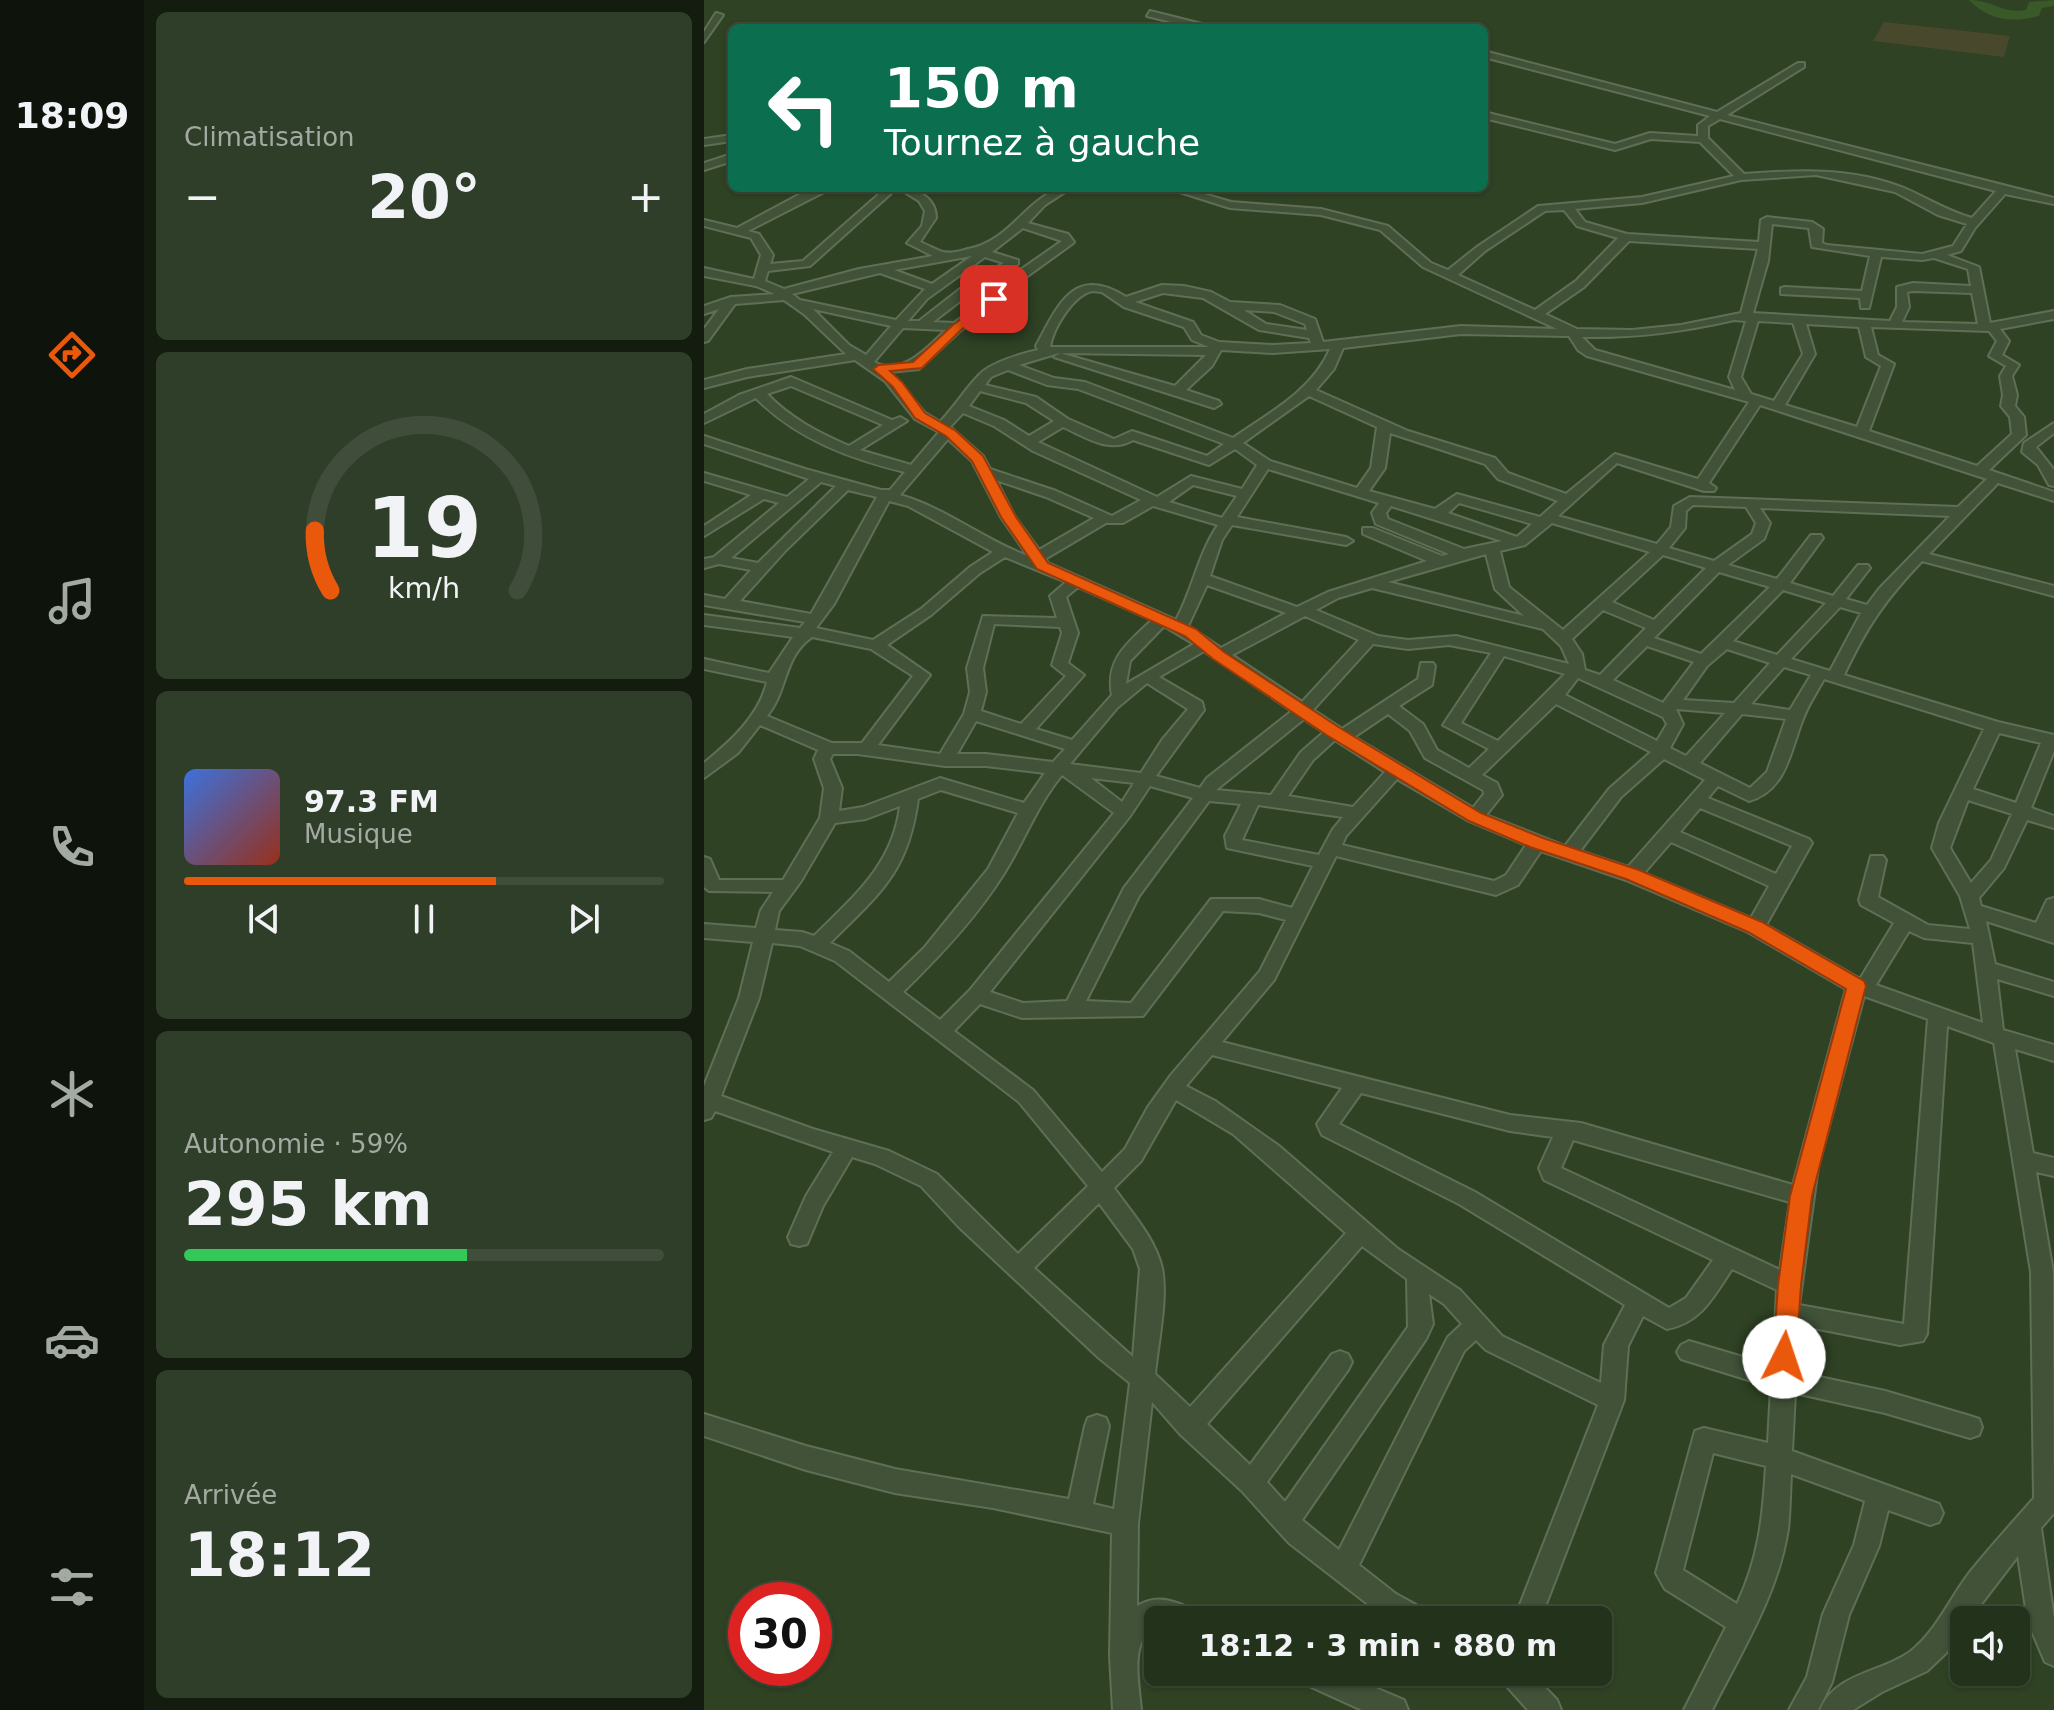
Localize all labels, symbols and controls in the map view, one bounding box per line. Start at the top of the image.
text: 150 m [884,55,1079,120]
icon: left [752,56,856,160]
text: 18:09 [15,95,129,136]
text: Climatisation [184,122,355,152]
text: Tournez à gauche [884,122,1200,163]
text: 20° [367,162,481,232]
text: − [184,171,221,222]
text: + [627,171,664,222]
pin [960,265,1028,333]
icon: arrive [972,277,1016,321]
icon: directions [44,327,100,383]
text: 19 [366,480,482,577]
text: km/h [388,572,460,606]
icon: music [44,573,100,629]
text: 97.3 FM [304,784,439,819]
icon: phone [44,819,100,875]
text: Musique [304,819,413,849]
icon: previous [242,897,286,941]
icon: pause [402,897,446,941]
icon: next [562,897,606,941]
icon: climate [44,1066,100,1122]
text: Autonomie · 59% [184,1129,408,1159]
text: 295 km [184,1169,433,1239]
icon: car [44,1312,100,1368]
position arrow [1742,1315,1826,1399]
text: Arrivée [184,1480,277,1510]
text: 18:12 [184,1520,375,1590]
icon: filters [44,1559,100,1615]
speed limit sign: 30 [728,1582,832,1686]
map controls [1950,1606,2030,1686]
button: sound [1950,1606,2030,1686]
text: 18:12 · 3 min · 880 m [1199,1628,1557,1663]

